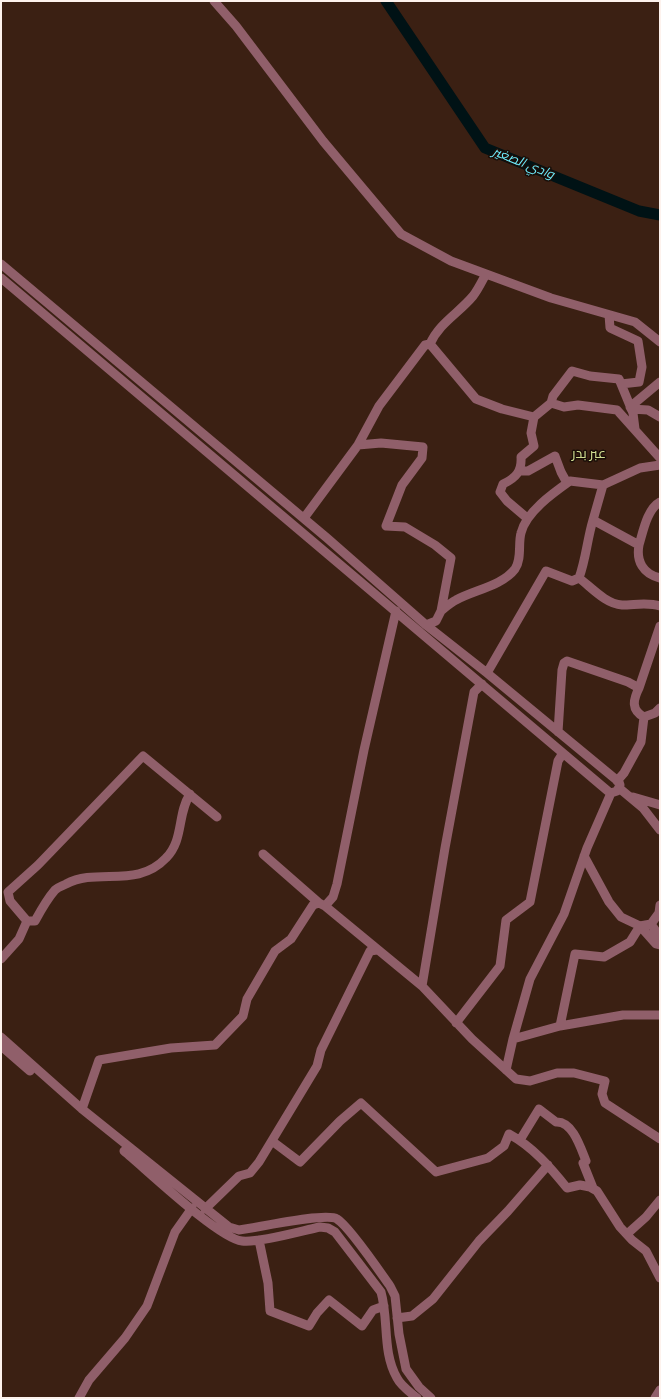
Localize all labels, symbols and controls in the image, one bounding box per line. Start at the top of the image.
water label: وادي الصغير [490,145,556,183]
district label: عبر بدر [572,447,606,463]

